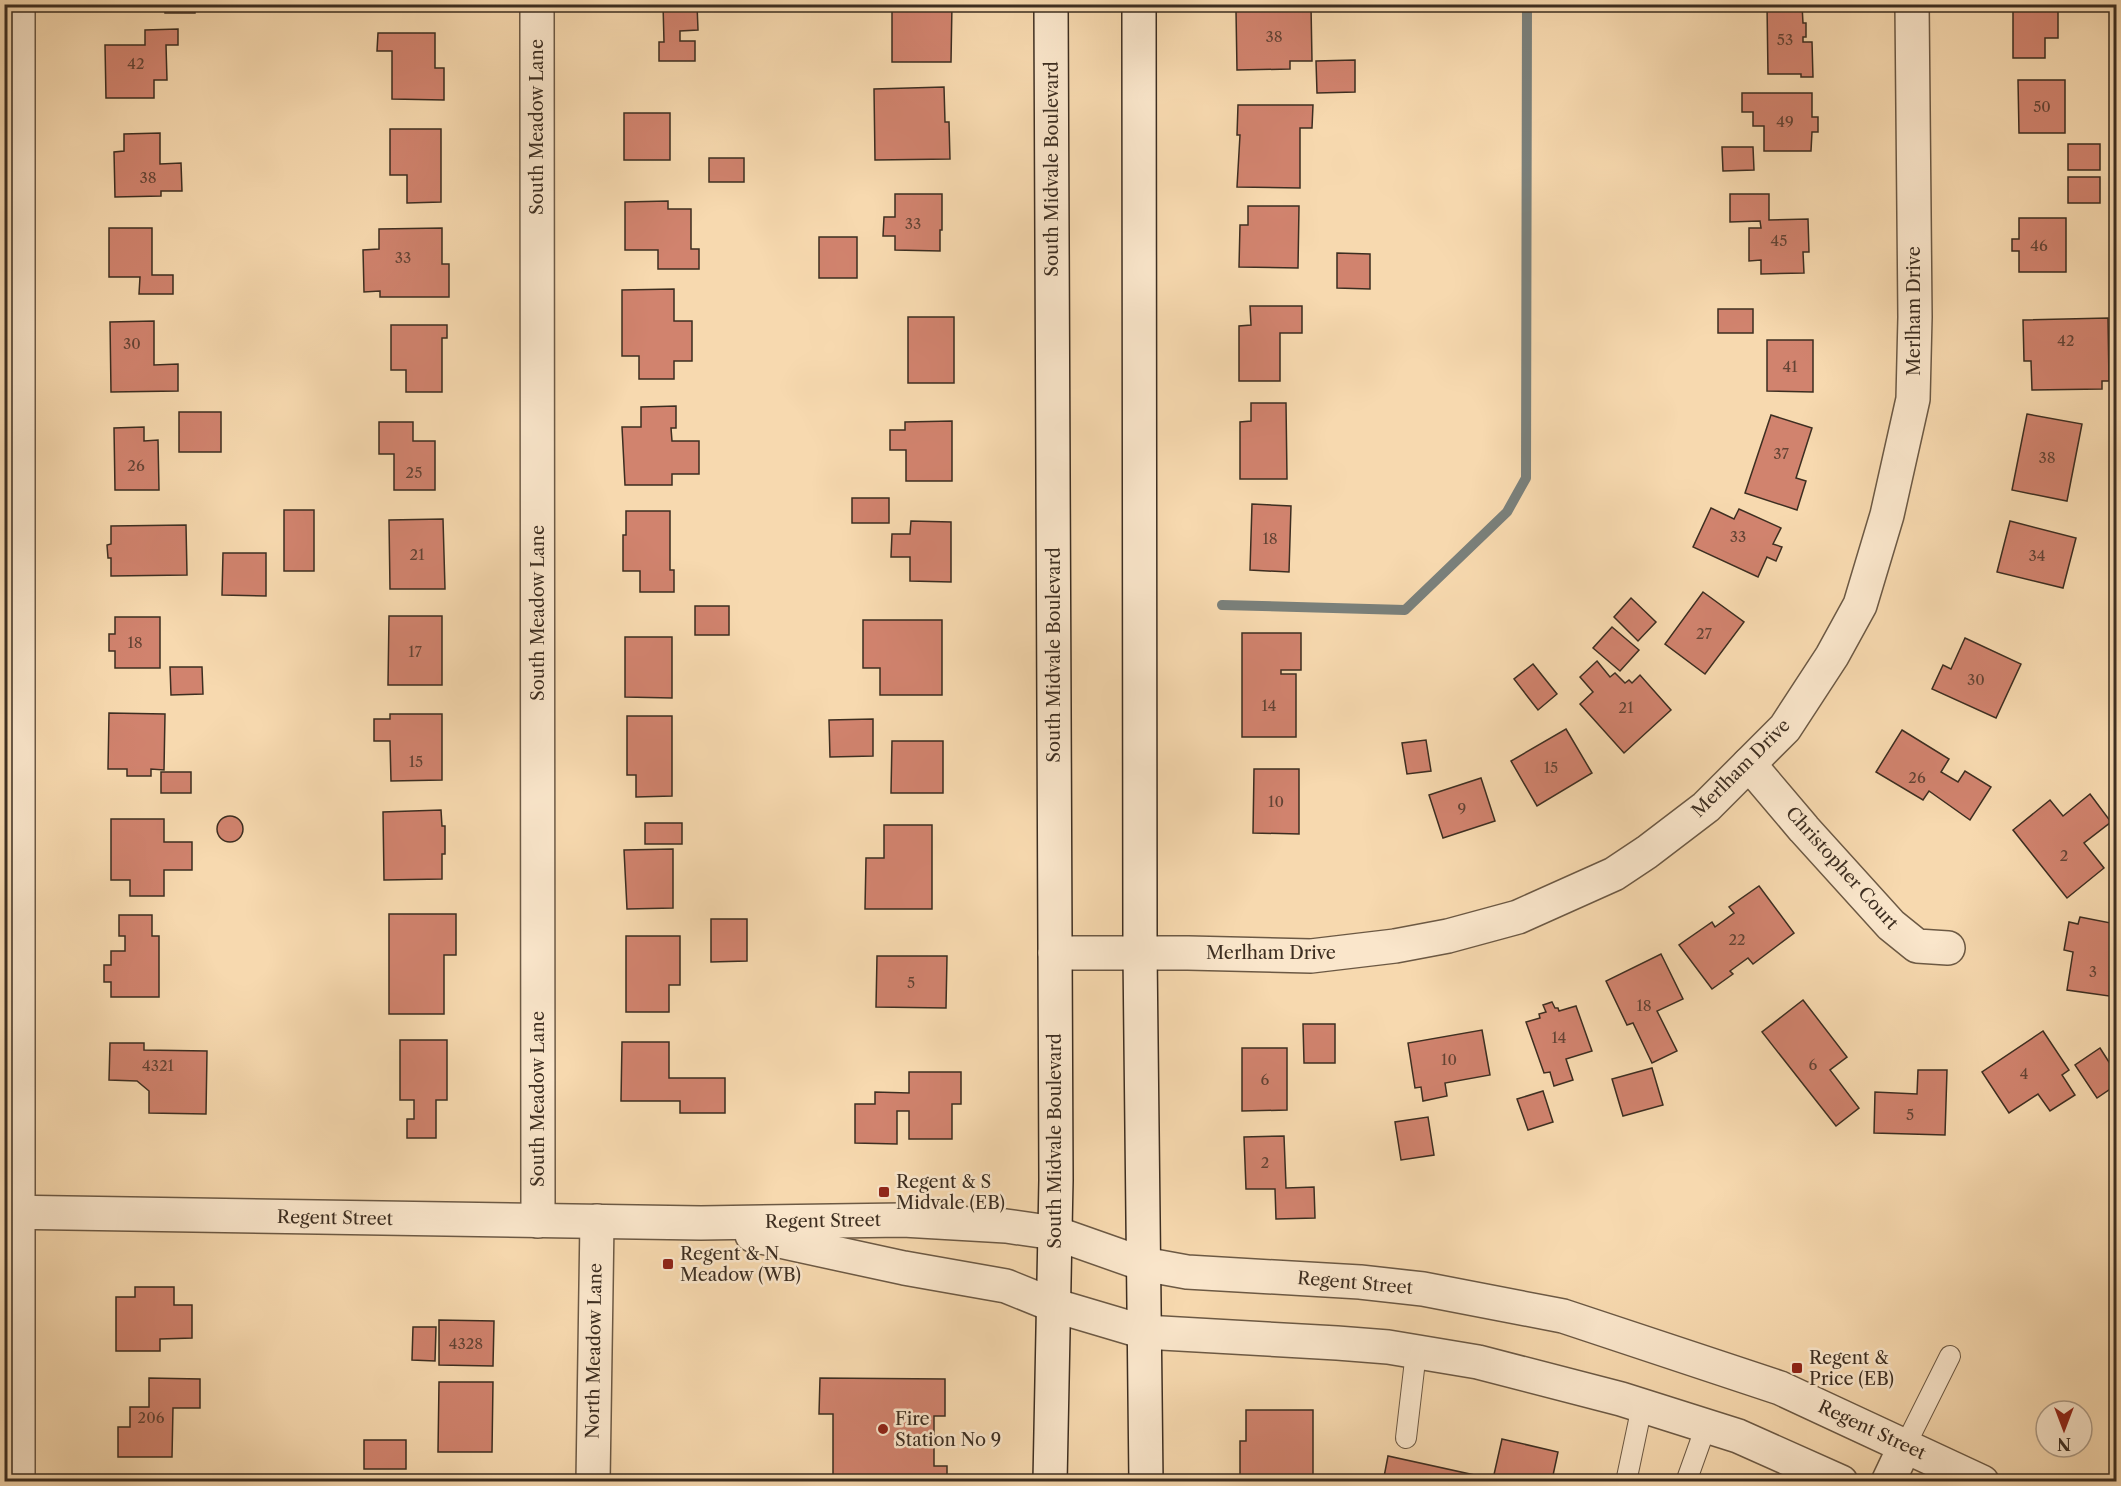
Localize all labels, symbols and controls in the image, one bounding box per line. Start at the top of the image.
house number: 38 [1265,27,1283,46]
house number: 53 [1777,30,1793,49]
street label: South Meadow Lane [526,39,548,215]
house number: 42 [127,54,145,73]
street label: South Midvale Boulevard [1041,61,1063,277]
house number: 50 [2033,97,2051,116]
house number: 49 [1776,112,1794,131]
house number: 38 [139,168,157,187]
house number: 33 [905,214,921,233]
house number: 45 [1771,231,1787,250]
house number: 46 [2030,236,2048,255]
street label: Merlham Drive [1903,246,1925,376]
house number: 33 [395,248,411,267]
house number: 42 [2057,331,2075,350]
house number: 30 [123,334,141,353]
house number: 41 [1783,357,1798,376]
house number: 37 [1773,444,1789,463]
house number: 38 [2038,448,2056,467]
house number: 26 [127,456,145,475]
house number: 25 [406,463,422,482]
street label: South Meadow Lane [527,525,549,701]
house number: 33 [1730,527,1746,546]
house number: 18 [1262,529,1278,548]
house number: 21 [410,545,425,564]
house number: 34 [2029,546,2045,565]
street label: South Midvale Boulevard [1043,547,1065,763]
house number: 27 [1696,624,1713,643]
house number: 18 [127,633,143,652]
house number: 17 [408,642,422,661]
house number: 30 [1967,670,1985,689]
house number: 14 [1262,696,1276,715]
house number: 21 [1619,698,1634,717]
street label: Merlham Drive [1687,714,1795,822]
house number: 15 [409,752,423,771]
house number: 15 [1544,758,1558,777]
house number: 26 [1908,768,1926,787]
house number: 10 [1268,792,1284,811]
house number: 9 [1458,799,1466,818]
street label: Christopher Court [1781,802,1903,934]
house number: 2 [2060,846,2068,865]
house number: 22 [1728,930,1746,949]
street label: Merlham Drive [1206,942,1336,964]
house number: 3 [2089,962,2097,981]
house number: 5 [907,973,915,992]
house number: 18 [1636,996,1652,1015]
street label: South Meadow Lane [527,1011,549,1187]
house number: 14 [1552,1028,1566,1047]
street label: South Midvale Boulevard [1044,1033,1066,1249]
house number: 10 [1441,1050,1457,1069]
house number: 6 [1809,1055,1818,1074]
house number: 4321 [142,1056,175,1075]
house number: 4 [2020,1064,2028,1083]
house number: 6 [1261,1070,1270,1089]
house number: 5 [1906,1105,1914,1124]
house number: 2 [1261,1153,1269,1172]
place label: Regent & S Midvale (EB) [896,1171,1005,1214]
marker: Regent & S Midvale (EB) [877,1185,891,1199]
street label: Regent Street [277,1206,394,1230]
street label: Regent Street [765,1209,882,1233]
place label: Regent & N Meadow (WB) [680,1243,801,1286]
marker: Regent & N Meadow (WB) [661,1257,675,1271]
street label: North Meadow Lane [581,1263,607,1439]
street label: Regent Street [1296,1267,1414,1299]
house number: 4328 [449,1334,483,1353]
place label: Regent & Price (EB) [1809,1347,1894,1390]
marker: Regent & Price (EB) [1790,1361,1804,1375]
street label: Regent Street [1815,1395,1930,1465]
north arrow [2034,1399,2094,1459]
house number: 206 [138,1408,165,1427]
place label: Fire Station No 9 [895,1408,1001,1451]
marker: Fire Station No 9 [876,1422,890,1436]
text: N [2057,1434,2071,1454]

